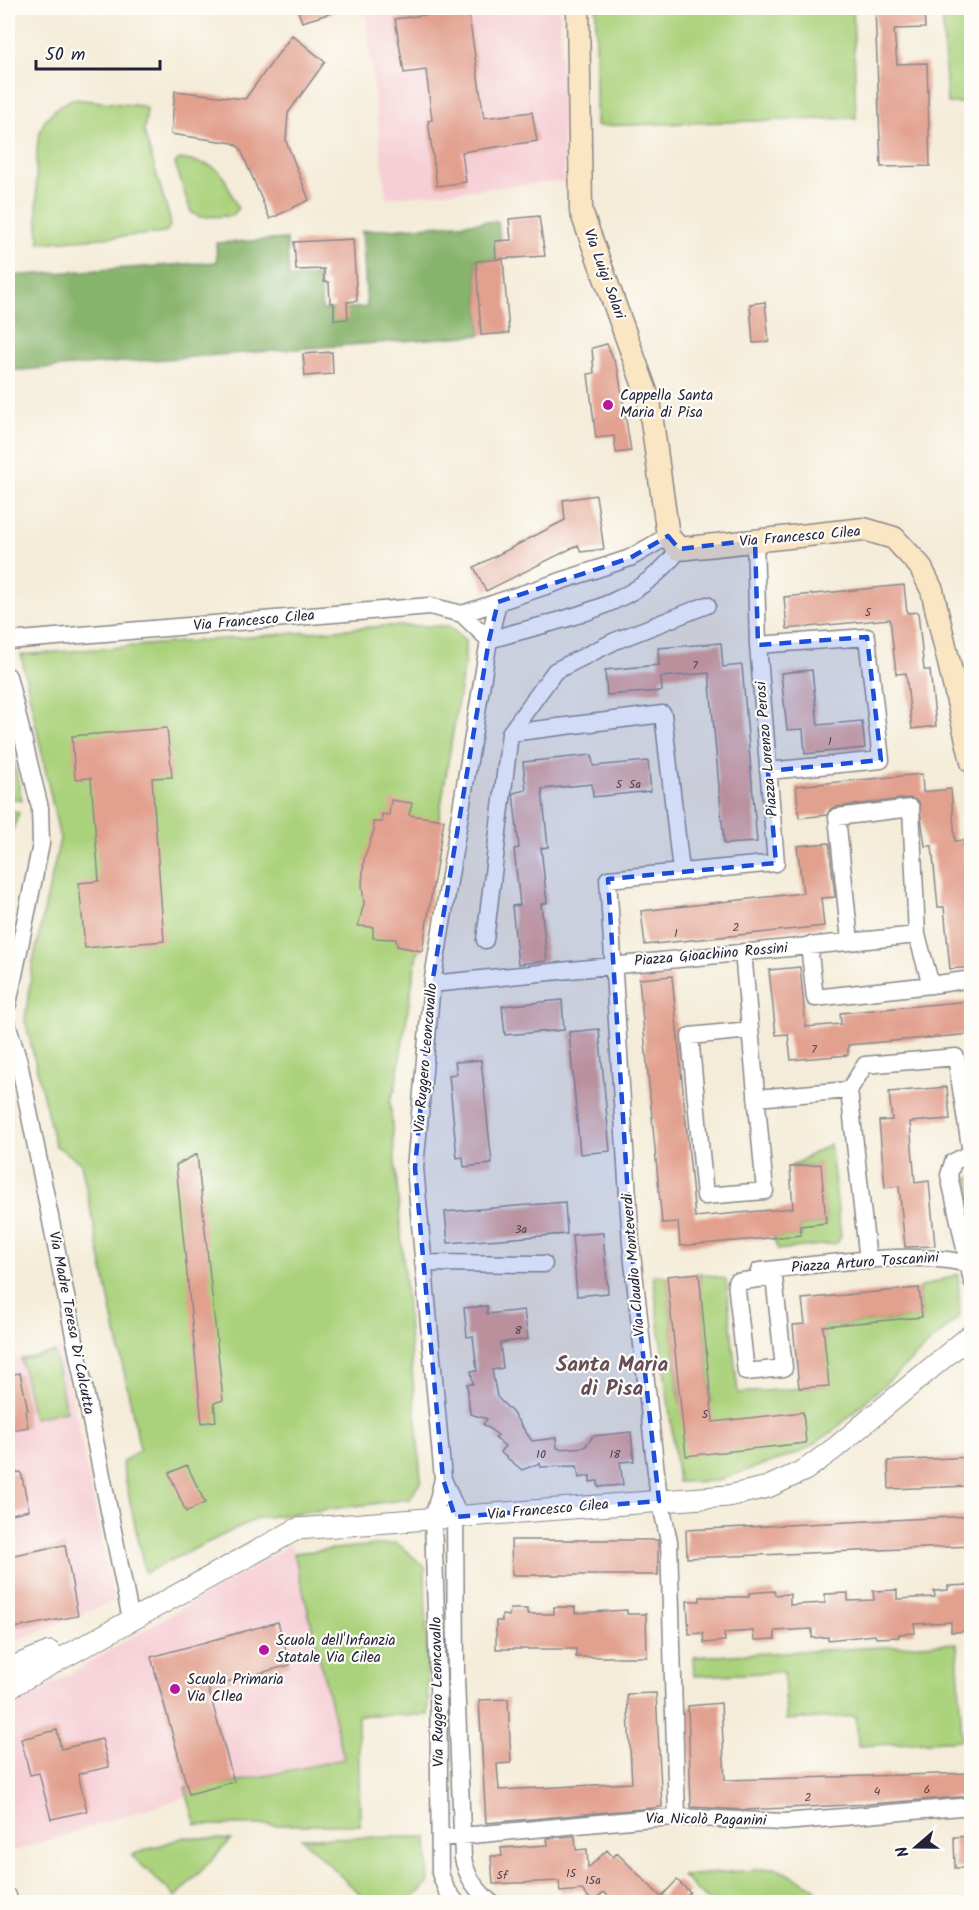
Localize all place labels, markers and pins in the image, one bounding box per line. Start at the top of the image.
place label: Cappella Santa Maria di Pisa [620,384,713,425]
marker: Cappella Santa Maria di Pisa [601,398,615,412]
place label: Scuola dell'Infanzia Statale Via Cilea [276,1629,396,1670]
marker: Scuola dell'Infanzia Statale Via Cilea [257,1643,271,1657]
place label: Scuola Primaria Via CIlea [187,1668,284,1709]
marker: Scuola Primaria Via CIlea [168,1682,182,1696]

